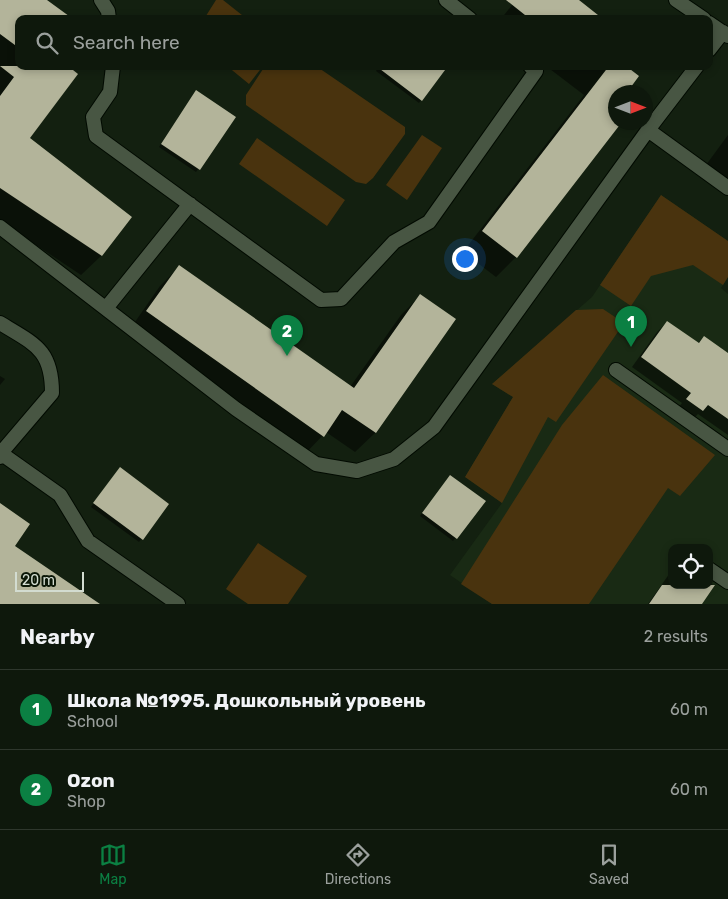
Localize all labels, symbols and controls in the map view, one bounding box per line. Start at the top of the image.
search box [15,15,713,70]
icon: search [33,29,61,57]
text: Search here [73,31,180,54]
north arrow [608,85,653,130]
your location [452,246,478,272]
pin: 1 [615,306,647,347]
pin: 2 [271,315,303,356]
map controls [668,544,713,589]
button: locate [668,544,713,589]
scale bar [15,569,84,592]
text: 20 m [22,572,55,589]
text: Nearby [20,624,95,649]
text: 2 results [644,627,708,646]
text: Школа №1995. Дошкольный уровень [67,689,426,712]
text: 1 [32,700,40,719]
text: 60 m [670,700,708,719]
text: School [67,712,118,731]
text: Ozon [67,769,115,792]
text: 2 [31,780,41,799]
text: 60 m [670,780,708,799]
text: Shop [67,792,105,811]
tab: Map [99,841,127,888]
tab: Directions [325,841,391,888]
tab: Saved [589,841,629,888]

